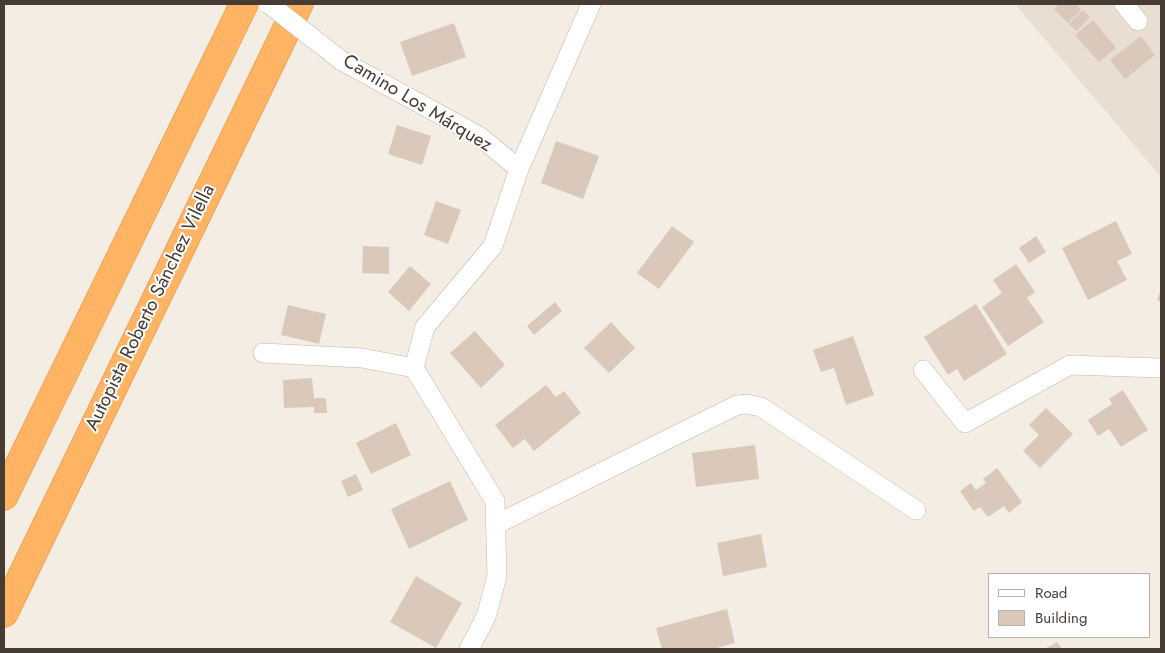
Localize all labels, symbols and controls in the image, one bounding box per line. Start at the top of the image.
street label: Camino Los Márquez [338,50,496,158]
street label: Autopista Roberto Sánchez Vilella [81,181,221,435]
legend [988,573,1150,638]
text: Road [1035,582,1067,604]
text: Building [1035,607,1087,629]

